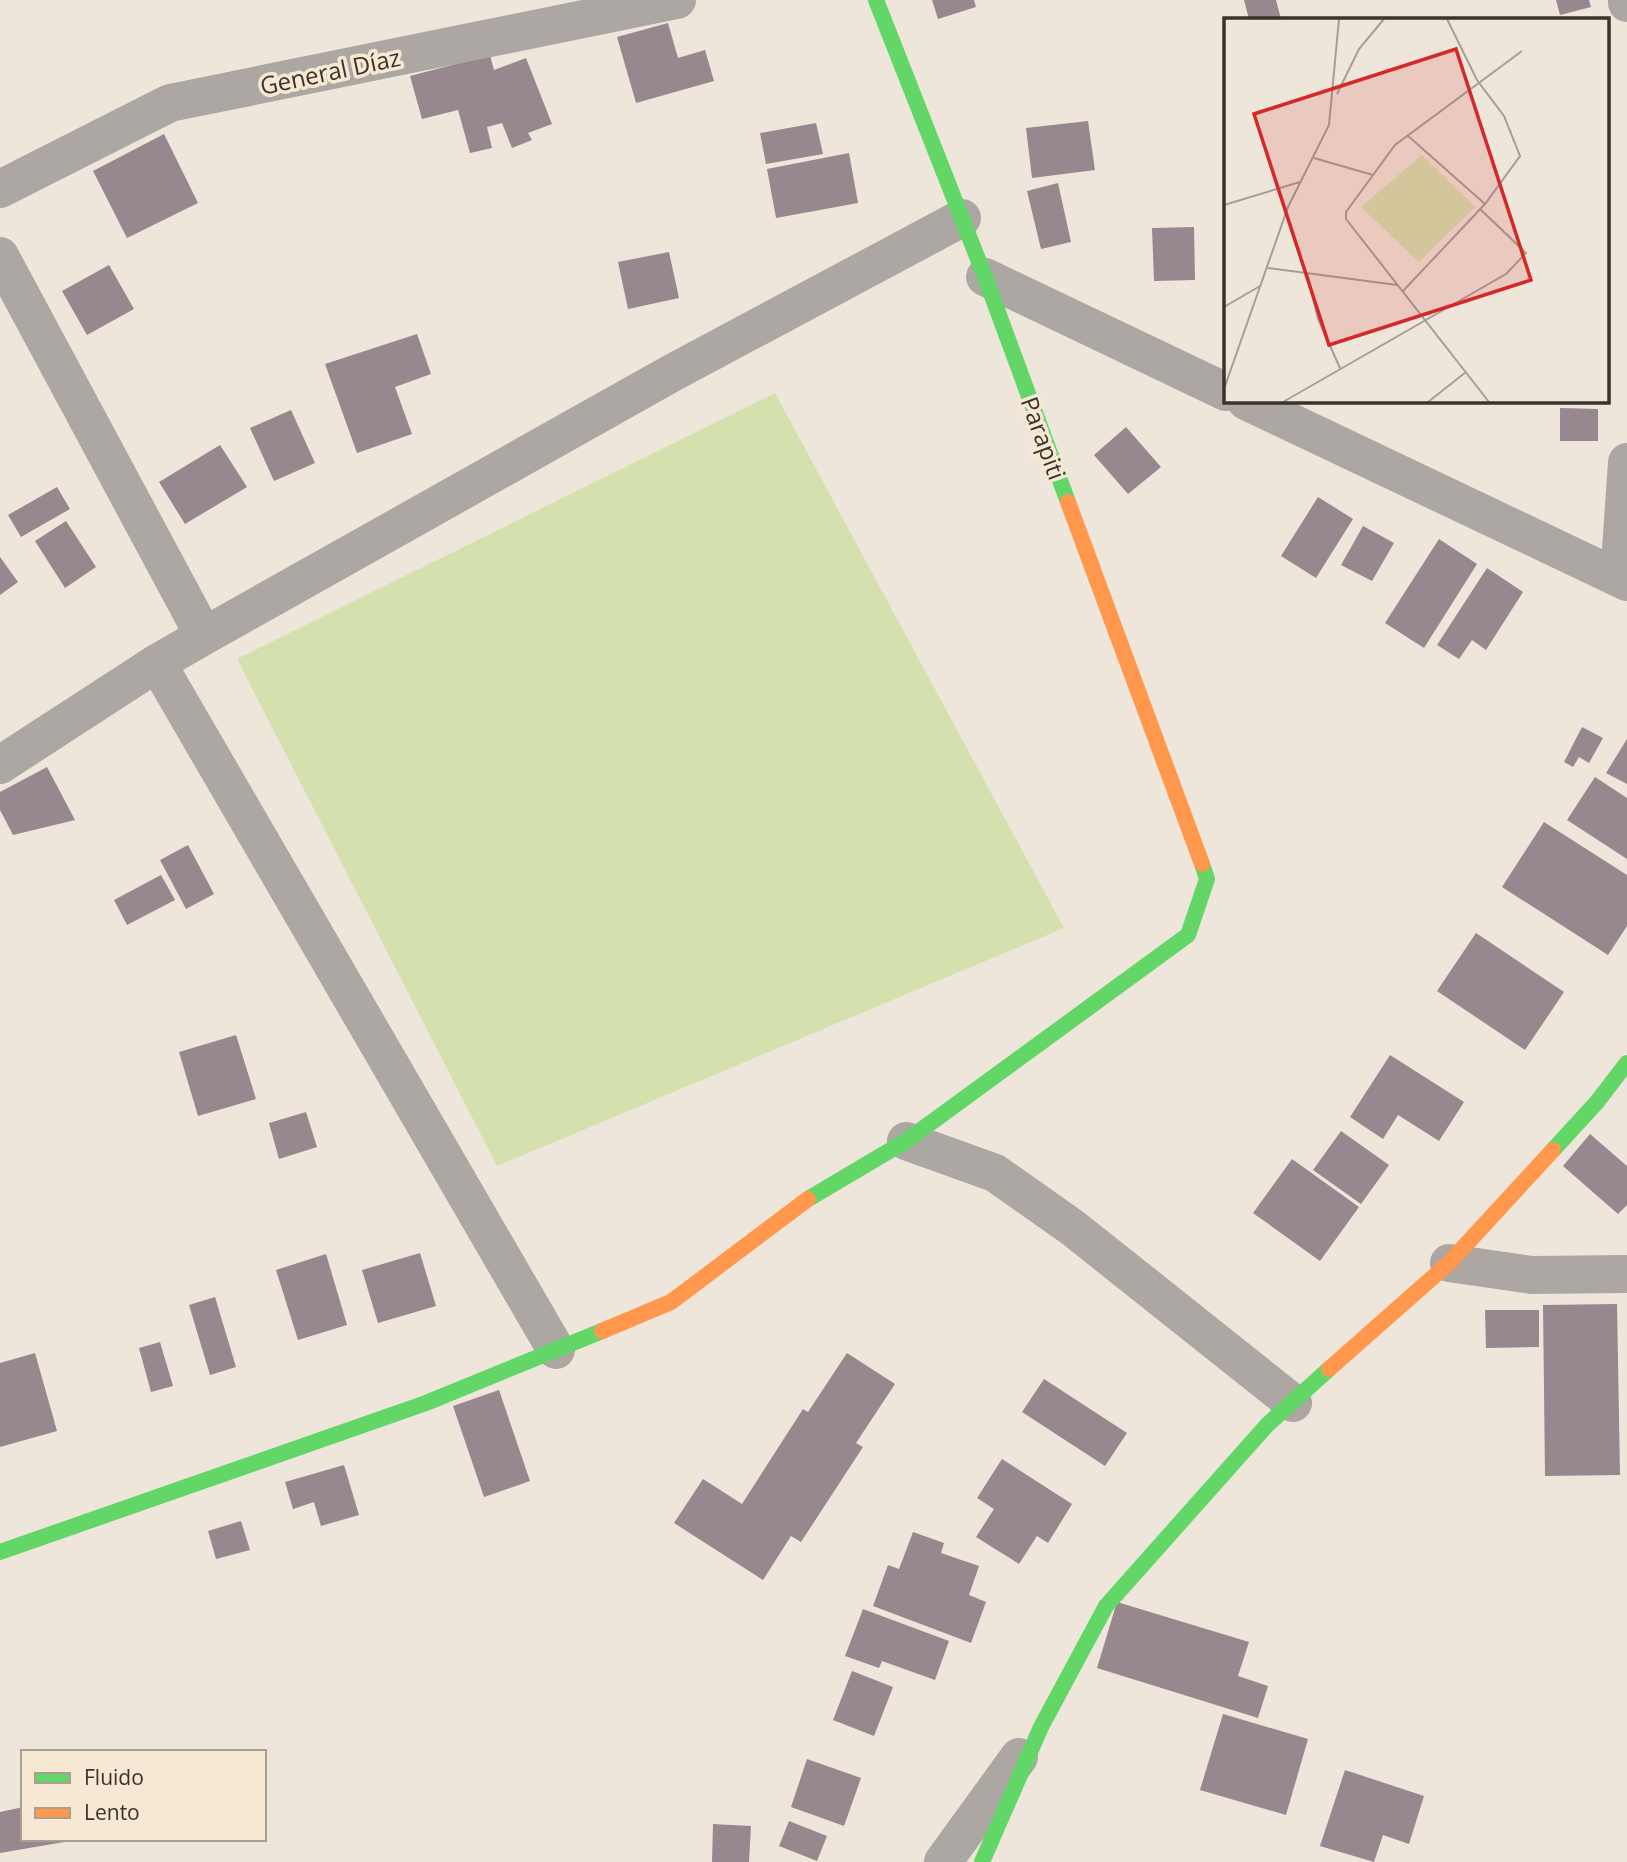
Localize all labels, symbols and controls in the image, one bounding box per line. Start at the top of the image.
inset map [1224,18,1610,402]
street label: General Díaz [257,40,403,102]
street label: Parapiti [1014,392,1074,484]
legend [21,1750,266,1841]
text: Fluido [84,1763,144,1791]
text: Lento [84,1798,140,1826]

